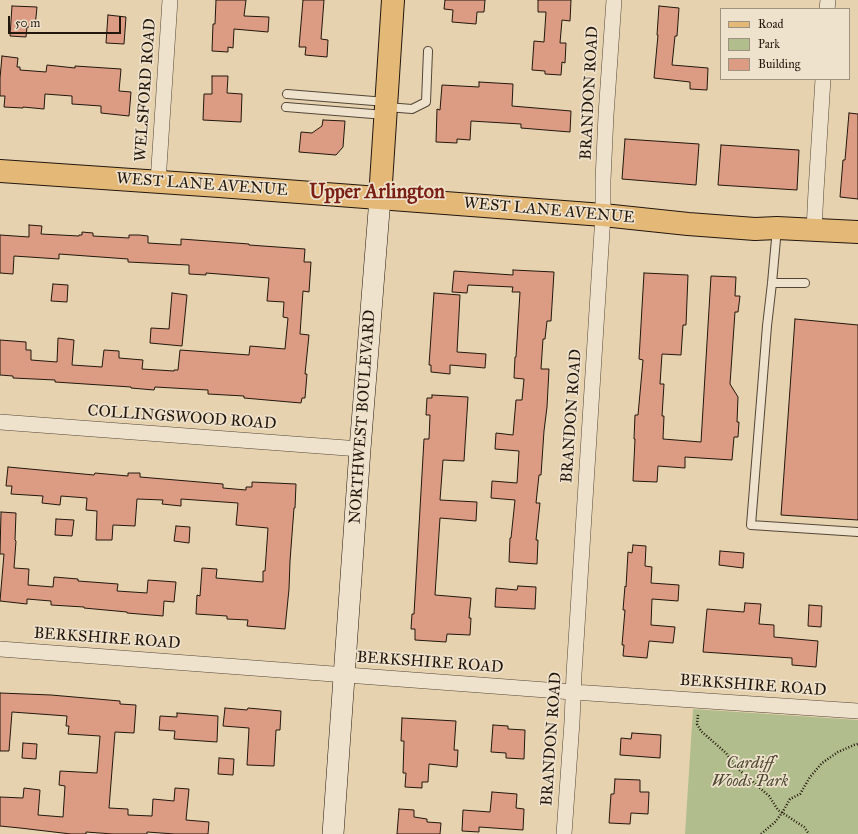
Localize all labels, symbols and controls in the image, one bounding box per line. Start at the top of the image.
scale bar [10,8,123,34]
legend [720,8,850,80]
text: 50 m [15,16,40,30]
text: Road [758,17,784,31]
street label: WELSFORD ROAD [131,18,161,162]
street label: BRANDON ROAD [577,26,603,160]
text: Park [758,37,780,51]
text: Building [758,57,800,71]
street label: WEST LANE AVENUE [116,169,288,201]
district label: Upper Arlington [309,181,445,205]
street label: WEST LANE AVENUE [463,194,635,228]
street label: NORTHWEST BOULEVARD [346,309,380,525]
street label: BRANDON ROAD [558,348,586,484]
street label: COLLINGSWOOD ROAD [87,402,277,434]
street label: BERKSHIRE ROAD [33,624,181,654]
street label: BERKSHIRE ROAD [356,648,504,678]
street label: BRANDON ROAD [538,671,566,807]
street label: BERKSHIRE ROAD [679,671,827,701]
park label: Cardiff Woods Park [712,754,788,792]

